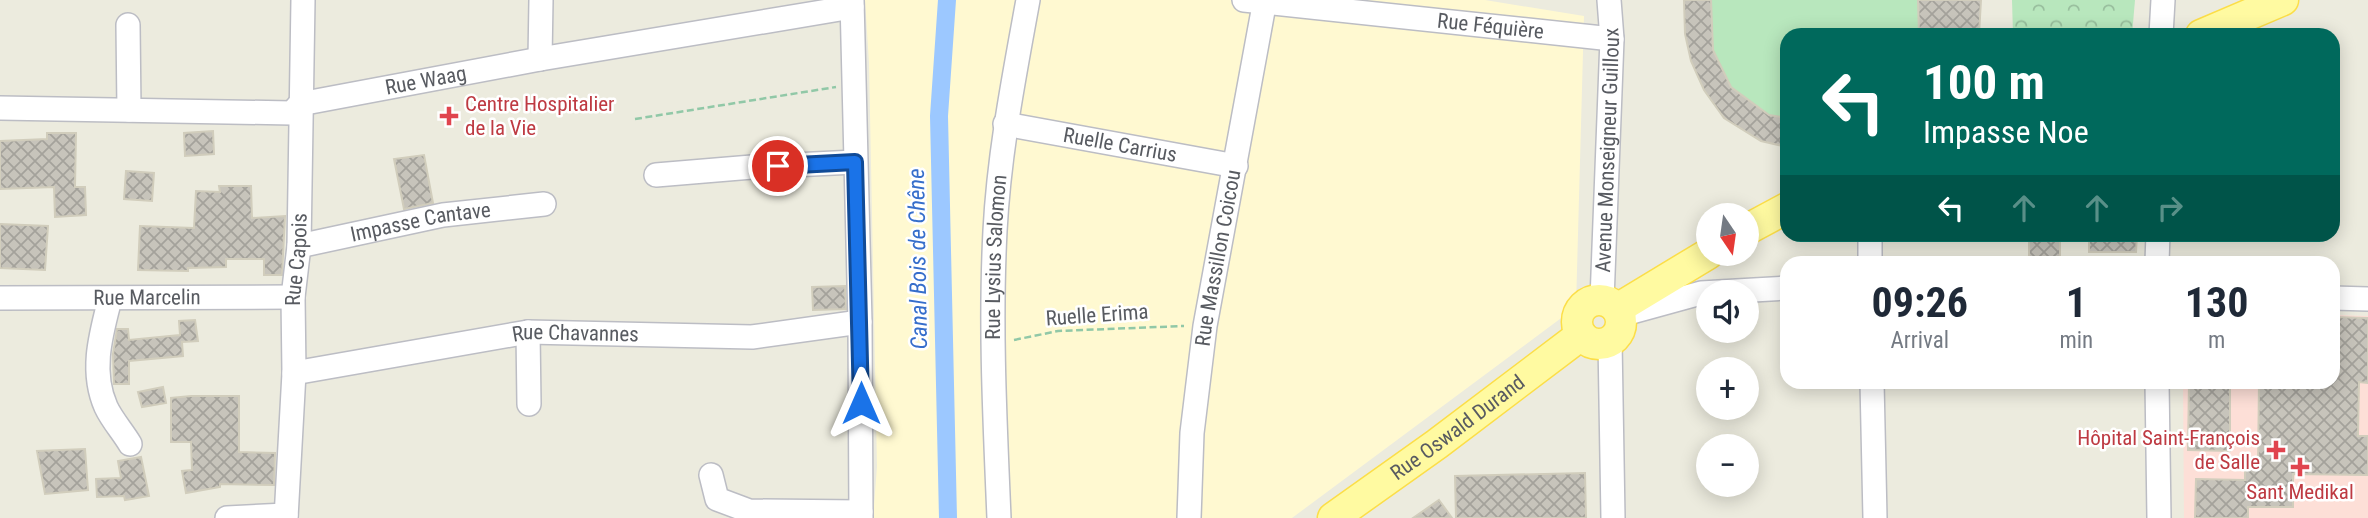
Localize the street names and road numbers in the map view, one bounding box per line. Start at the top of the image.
street label: Rue Féquière [1436,9,1545,44]
street label: Avenue Monseigneur Guilloux [1591,27,1624,273]
street label: Rue Waag [383,61,468,100]
street label: Ruelle Carrius [1061,123,1179,167]
street label: Rue Massillon Coicou [1191,168,1246,348]
street label: Rue Lysius Salomon [981,173,1012,340]
street label: Impasse Cantave [348,198,492,247]
street label: Rue Capois [281,213,312,306]
street label: Rue Marcelin [93,285,201,310]
street label: Ruelle Erima [1045,299,1149,331]
street label: Rue Chavannes [510,320,639,347]
street label: Rue Oswald Durand [1386,370,1529,485]

